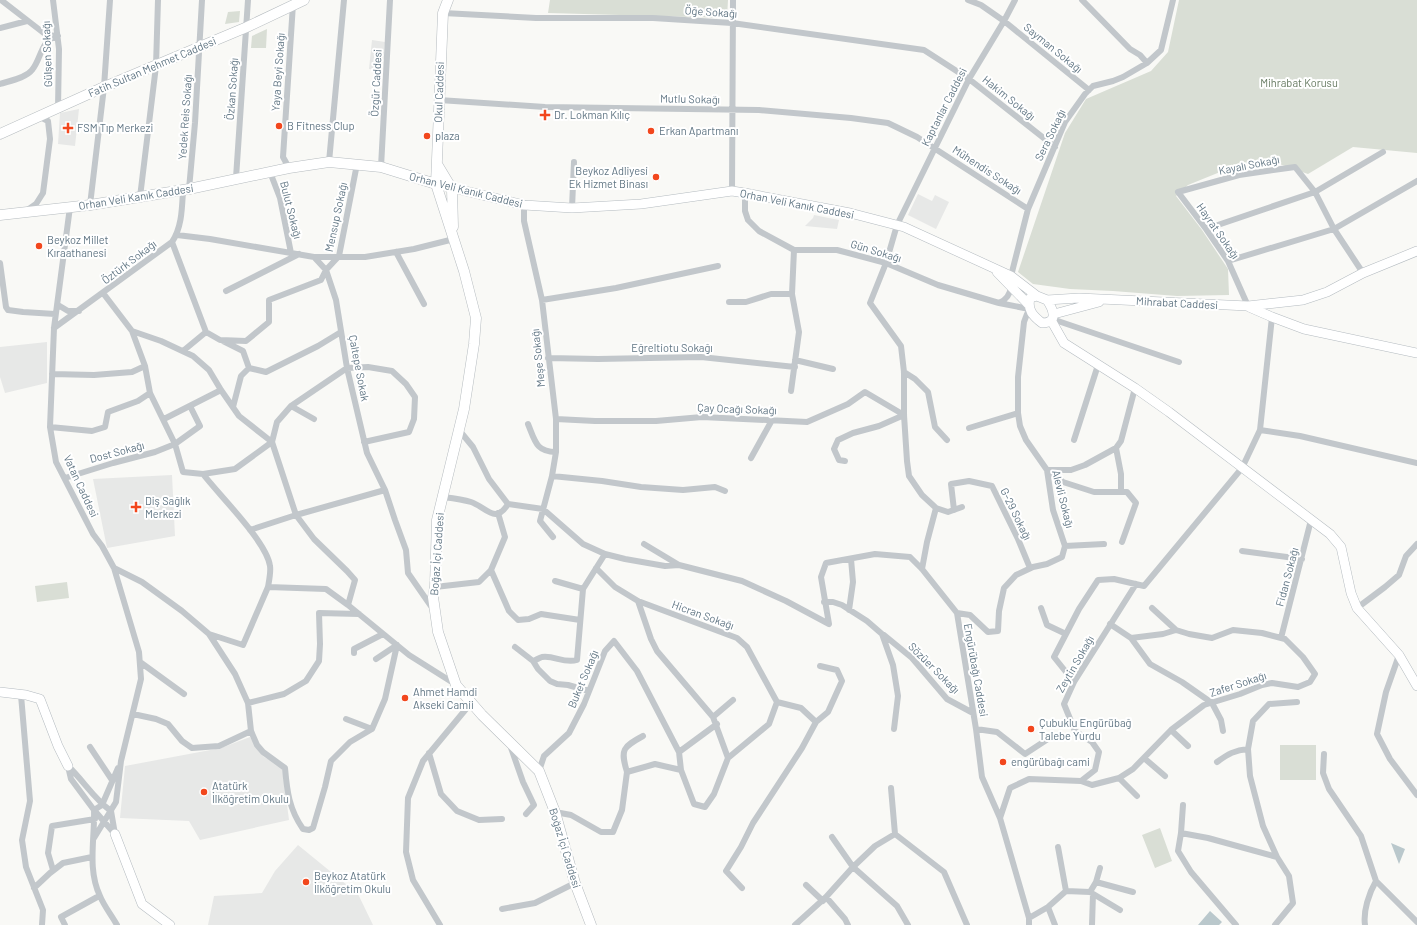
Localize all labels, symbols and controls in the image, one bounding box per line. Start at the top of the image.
street label: Öḡe Sokağı [684,2,738,20]
street label: Sayman Sokağı [1021,20,1085,75]
street label: Gülşen Sokağı [39,21,54,87]
street label: Yaya Beyi Sokağı [268,32,287,112]
street label: Fatih Sultan Mehmet Caddesi [86,34,218,99]
street label: Özgür Caddesi [366,49,384,117]
street label: Özkan Sokağı [222,57,240,121]
street label: Okul Caddesi [431,61,446,123]
street label: Kaptanlar Caddesi [918,65,969,148]
street label: Hakim Sokağı [980,72,1038,123]
street label: Yedek Reis Sokağı [175,74,194,160]
park label: Mihrabat Korusu [1260,76,1338,89]
street label: Mutlu Sokağı [660,91,720,106]
street label: Sera Sokağı [1031,107,1068,163]
place label: Dr. Lokman Kılıç [554,108,630,121]
marker: Dr. Lokman Kılıç [539,109,551,121]
place label: B Fitness Clup [287,119,355,132]
place label: FSM Tıp Merkezi [77,121,153,134]
marker: B Fitness Clup [274,121,284,131]
marker: FSM Tıp Merkezi [62,122,74,134]
place label: Erkan Apartmanı [659,124,738,137]
marker: Erkan Apartmanı [646,126,656,136]
place label: plaza [435,129,460,142]
marker: plaza [422,131,432,141]
street label: Mühendis Sokağı [950,143,1024,197]
street label: Kayalı Sokağı [1217,152,1280,177]
place label: Beykoz Adliyesi Ek Hizmet Binası [569,164,648,190]
street label: Orhan Veli Kanık Caddesi [408,169,524,210]
marker: Beykoz Adliyesi Ek Hizmet Binası [651,172,661,182]
street label: Bulut Sokağı [278,180,305,240]
street label: Orhan Veli Kanık Caddesi [77,181,195,212]
street label: Mensup Sokağı [322,181,349,253]
street label: Orhan Veli Kanık Caddesi [739,186,856,221]
street label: Hayrat Sokağı [1194,200,1242,261]
place label: Beykoz Millet Kıraathanesi [47,233,109,259]
street label: Öztürk Sokağı [98,236,159,286]
street label: Gün Sokağı [849,237,903,264]
marker: Beykoz Millet Kıraathanesi [34,241,44,251]
street label: Mihrabat Caddesi [1136,294,1219,311]
street label: Meşe Sokağı [528,328,547,388]
street label: Çaltepe Sokak [347,334,372,403]
street label: Eğreltiotu Sokağı [631,341,713,354]
street label: Çay Ocağı Sokağı [697,401,777,416]
street label: Dost Sokağı [88,438,146,465]
street label: Vatan Caddesi [61,453,102,519]
street label: Alevli Sokağı [1050,469,1077,529]
street label: G-29 Sokağı [998,486,1035,542]
place label: Diş Sağlık Merkezi [145,494,191,520]
marker: Diş Sağlık Merkezi [130,501,142,513]
street label: Boğaz İçi Caddesi [426,512,446,596]
street label: Fidan Sokağı [1272,546,1301,608]
street label: Hicran Sokağı [670,597,736,632]
street label: Engürübağı Caddesi [962,622,991,718]
street label: Zeytin Sokağı [1053,633,1096,694]
street label: Sözüer Sokağı [906,639,963,696]
street label: Buket Sokağı [565,648,601,710]
street label: Zafer Sokağı [1208,668,1268,699]
place label: Ahmet Hamdi Akseki Camii [413,685,477,711]
marker: Ahmet Hamdi Akseki Camii [400,693,410,703]
place label: Çubuklu Engürübağ Talebe Yurdu [1039,716,1132,742]
marker: Çubuklu Engürübağ Talebe Yurdu [1026,724,1036,734]
place label: engürübağı cami [1011,755,1090,768]
marker: engürübağı cami [998,757,1008,767]
place label: Atatürk İlköğretim Okulu [212,779,289,805]
marker: Atatürk İlköğretim Okulu [199,787,209,797]
street label: Boğaz İçi Caddesi [547,806,585,890]
place label: Beykoz Atatürk İlköğretim Okulu [314,869,391,895]
marker: Beykoz Atatürk İlköğretim Okulu [301,877,311,887]

